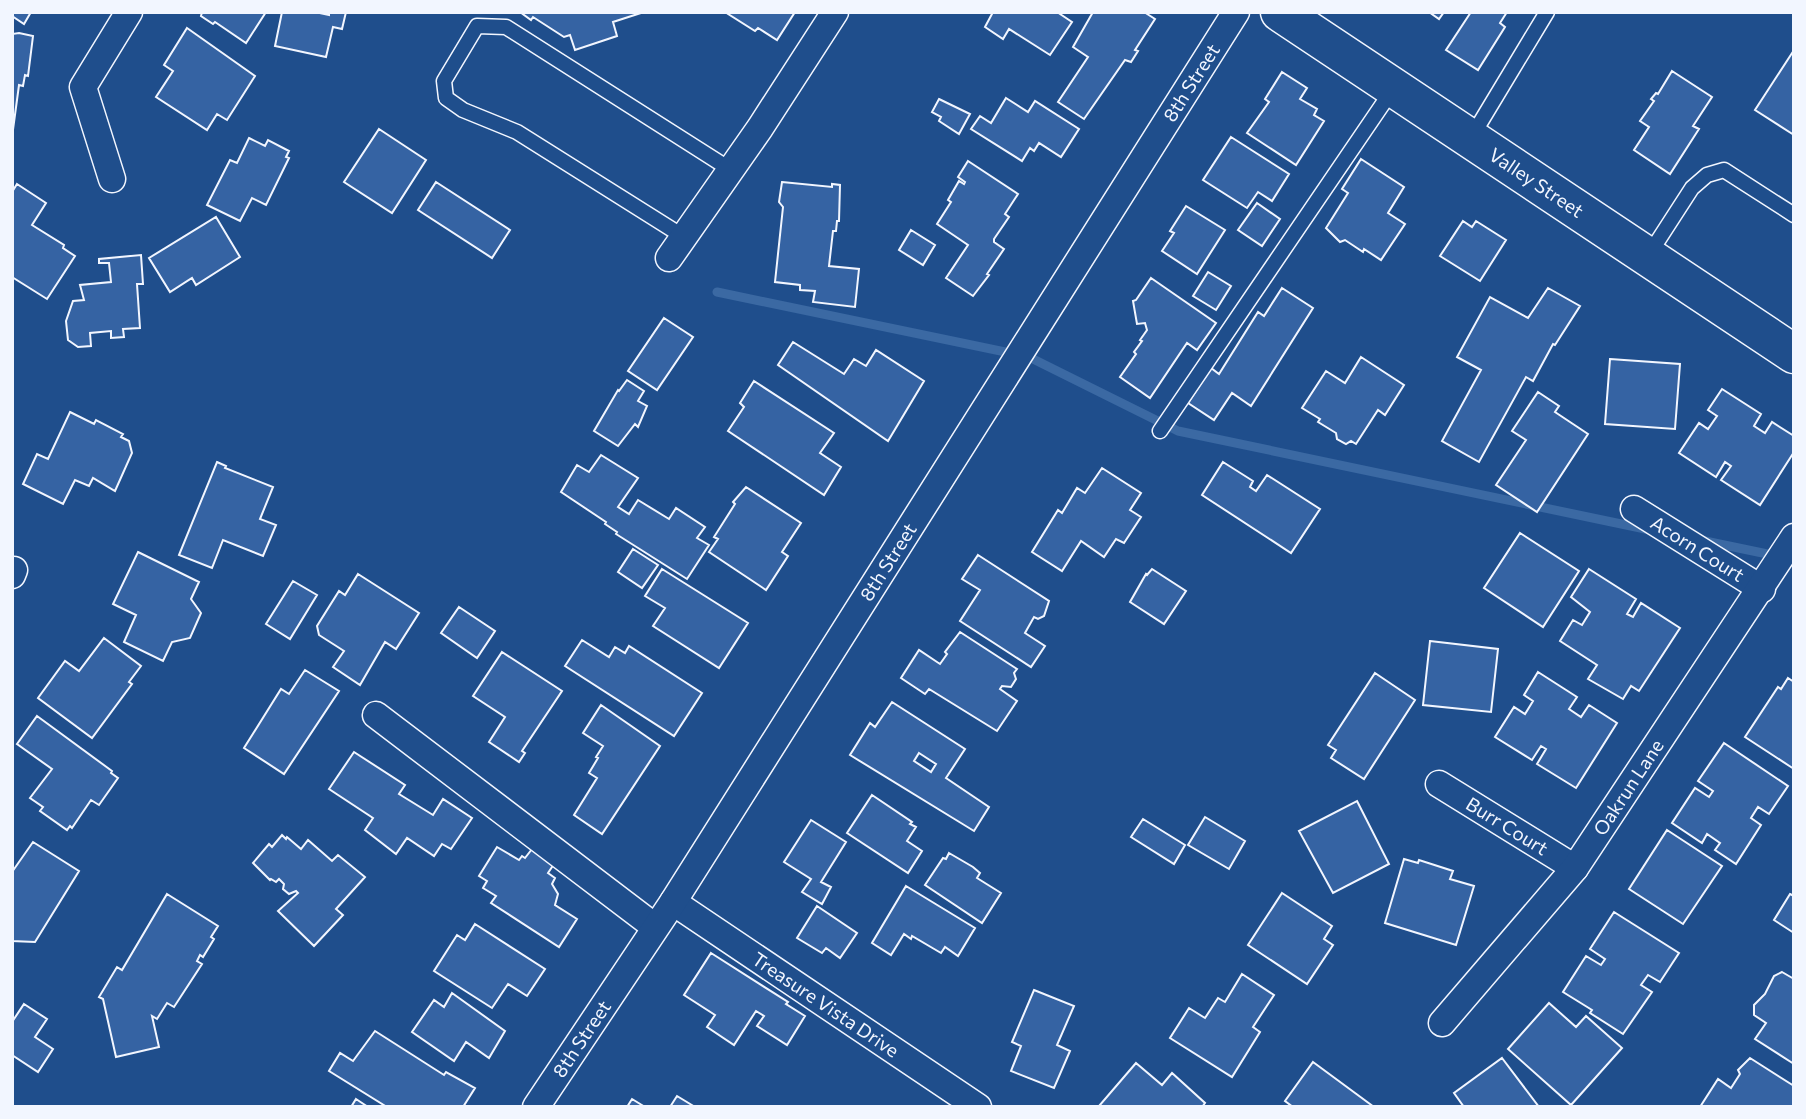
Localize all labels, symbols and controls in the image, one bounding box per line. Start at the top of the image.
street label: 8th Street [1158,39,1224,126]
street label: Valley Street [1485,143,1588,222]
street label: Acorn Court [1647,510,1749,586]
street label: 8th Street [855,518,921,605]
street label: Oakrun Lane [1588,735,1668,839]
street label: Burr Court [1462,792,1553,860]
street label: Treasure Vista Drive [748,947,904,1062]
street label: 8th Street [547,996,615,1081]

